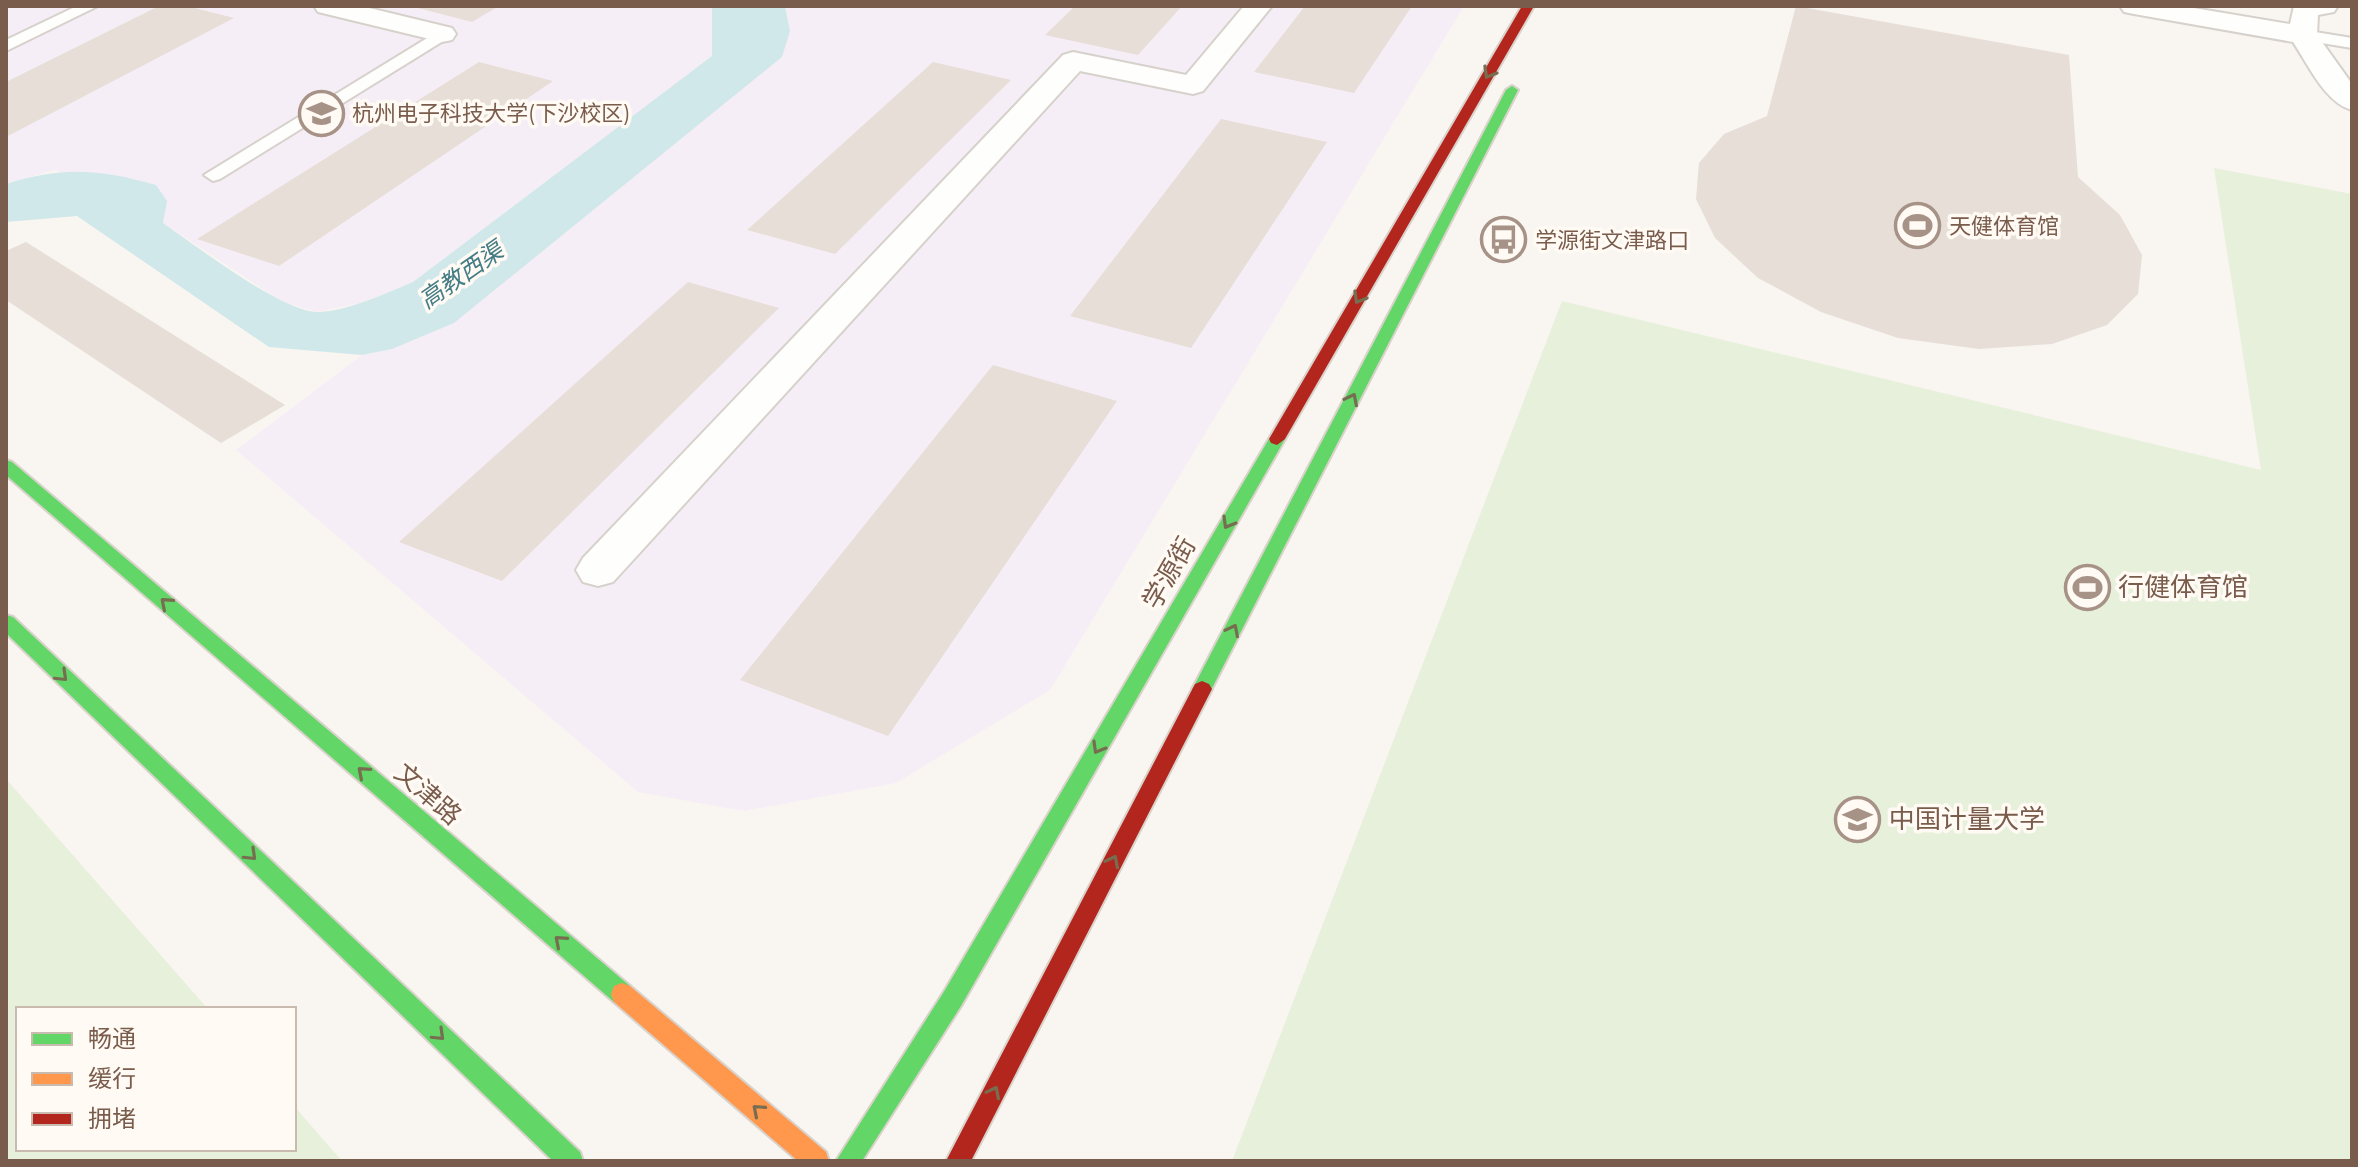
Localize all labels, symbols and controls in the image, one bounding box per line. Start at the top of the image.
one-way arrow [1483,65,1499,79]
school or university icon: 杭州电子科技大学(下沙校区) [297,89,345,137]
place label: 杭州电子科技大学(下沙校区) [352,100,630,127]
sports icon: 天健体育馆 [1894,202,1942,250]
place label: 天健体育馆 [1949,213,2059,240]
bus stop icon: 学源街文津路口 [1480,216,1528,264]
place label: 学源街文津路口 [1535,227,1689,254]
water label: 高教西渠 [413,234,511,314]
one-way arrow [1353,290,1369,304]
one-way arrow [1342,393,1358,407]
one-way arrow [1222,514,1238,529]
street label: 学源街 [1136,531,1202,615]
sports icon: 行健体育馆 [2063,563,2111,611]
place label: 行健体育馆 [2118,571,2248,603]
one-way arrow [160,598,175,613]
one-way arrow [1223,623,1238,638]
one-way arrow [53,667,68,681]
one-way arrow [1092,739,1108,754]
street label: 文津路 [388,756,468,832]
one-way arrow [358,767,372,782]
school or university icon: 中国计量大学 [1834,795,1882,843]
place label: 中国计量大学 [1889,803,2045,835]
one-way arrow [241,846,256,860]
one-way arrow [1104,854,1119,869]
one-way arrow [555,936,570,951]
legend [16,1007,296,1151]
text: 畅通 [88,1024,136,1053]
one-way arrow [430,1025,444,1040]
text: 缓行 [88,1064,136,1093]
one-way arrow [984,1085,999,1100]
text: 拥堵 [88,1104,136,1133]
one-way arrow [753,1105,767,1120]

